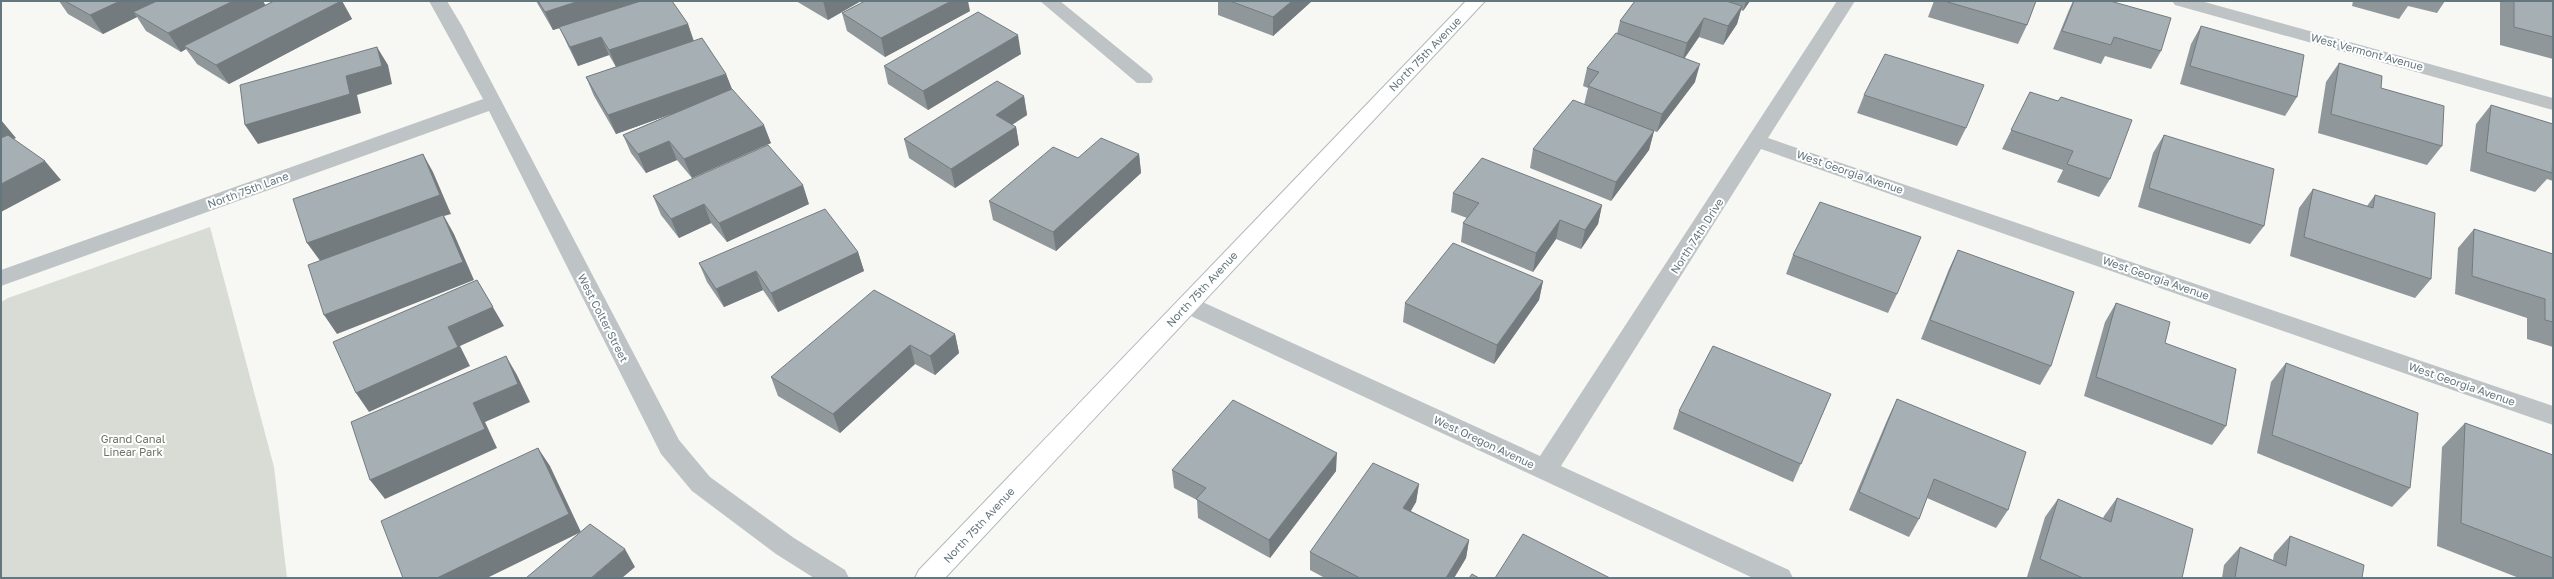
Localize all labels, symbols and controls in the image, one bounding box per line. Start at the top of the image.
street label: North 75th Avenue [1386,14,1463,94]
street label: West Vermont Avenue [2309,30,2425,73]
street label: West Georgia Avenue [1795,147,1905,196]
street label: North 75th Lane [206,169,290,210]
street label: North 74th Drive [1667,196,1726,276]
street label: North 75th Avenue [1163,248,1240,329]
street label: West Georgia Avenue [2101,253,2211,302]
street label: West Colter Street [576,271,631,364]
street label: West Georgia Avenue [2407,359,2517,408]
street label: West Oregon Avenue [1432,412,1537,471]
park label: Grand Canal Linear Park [101,432,166,458]
street label: North 75th Avenue [940,484,1017,565]

